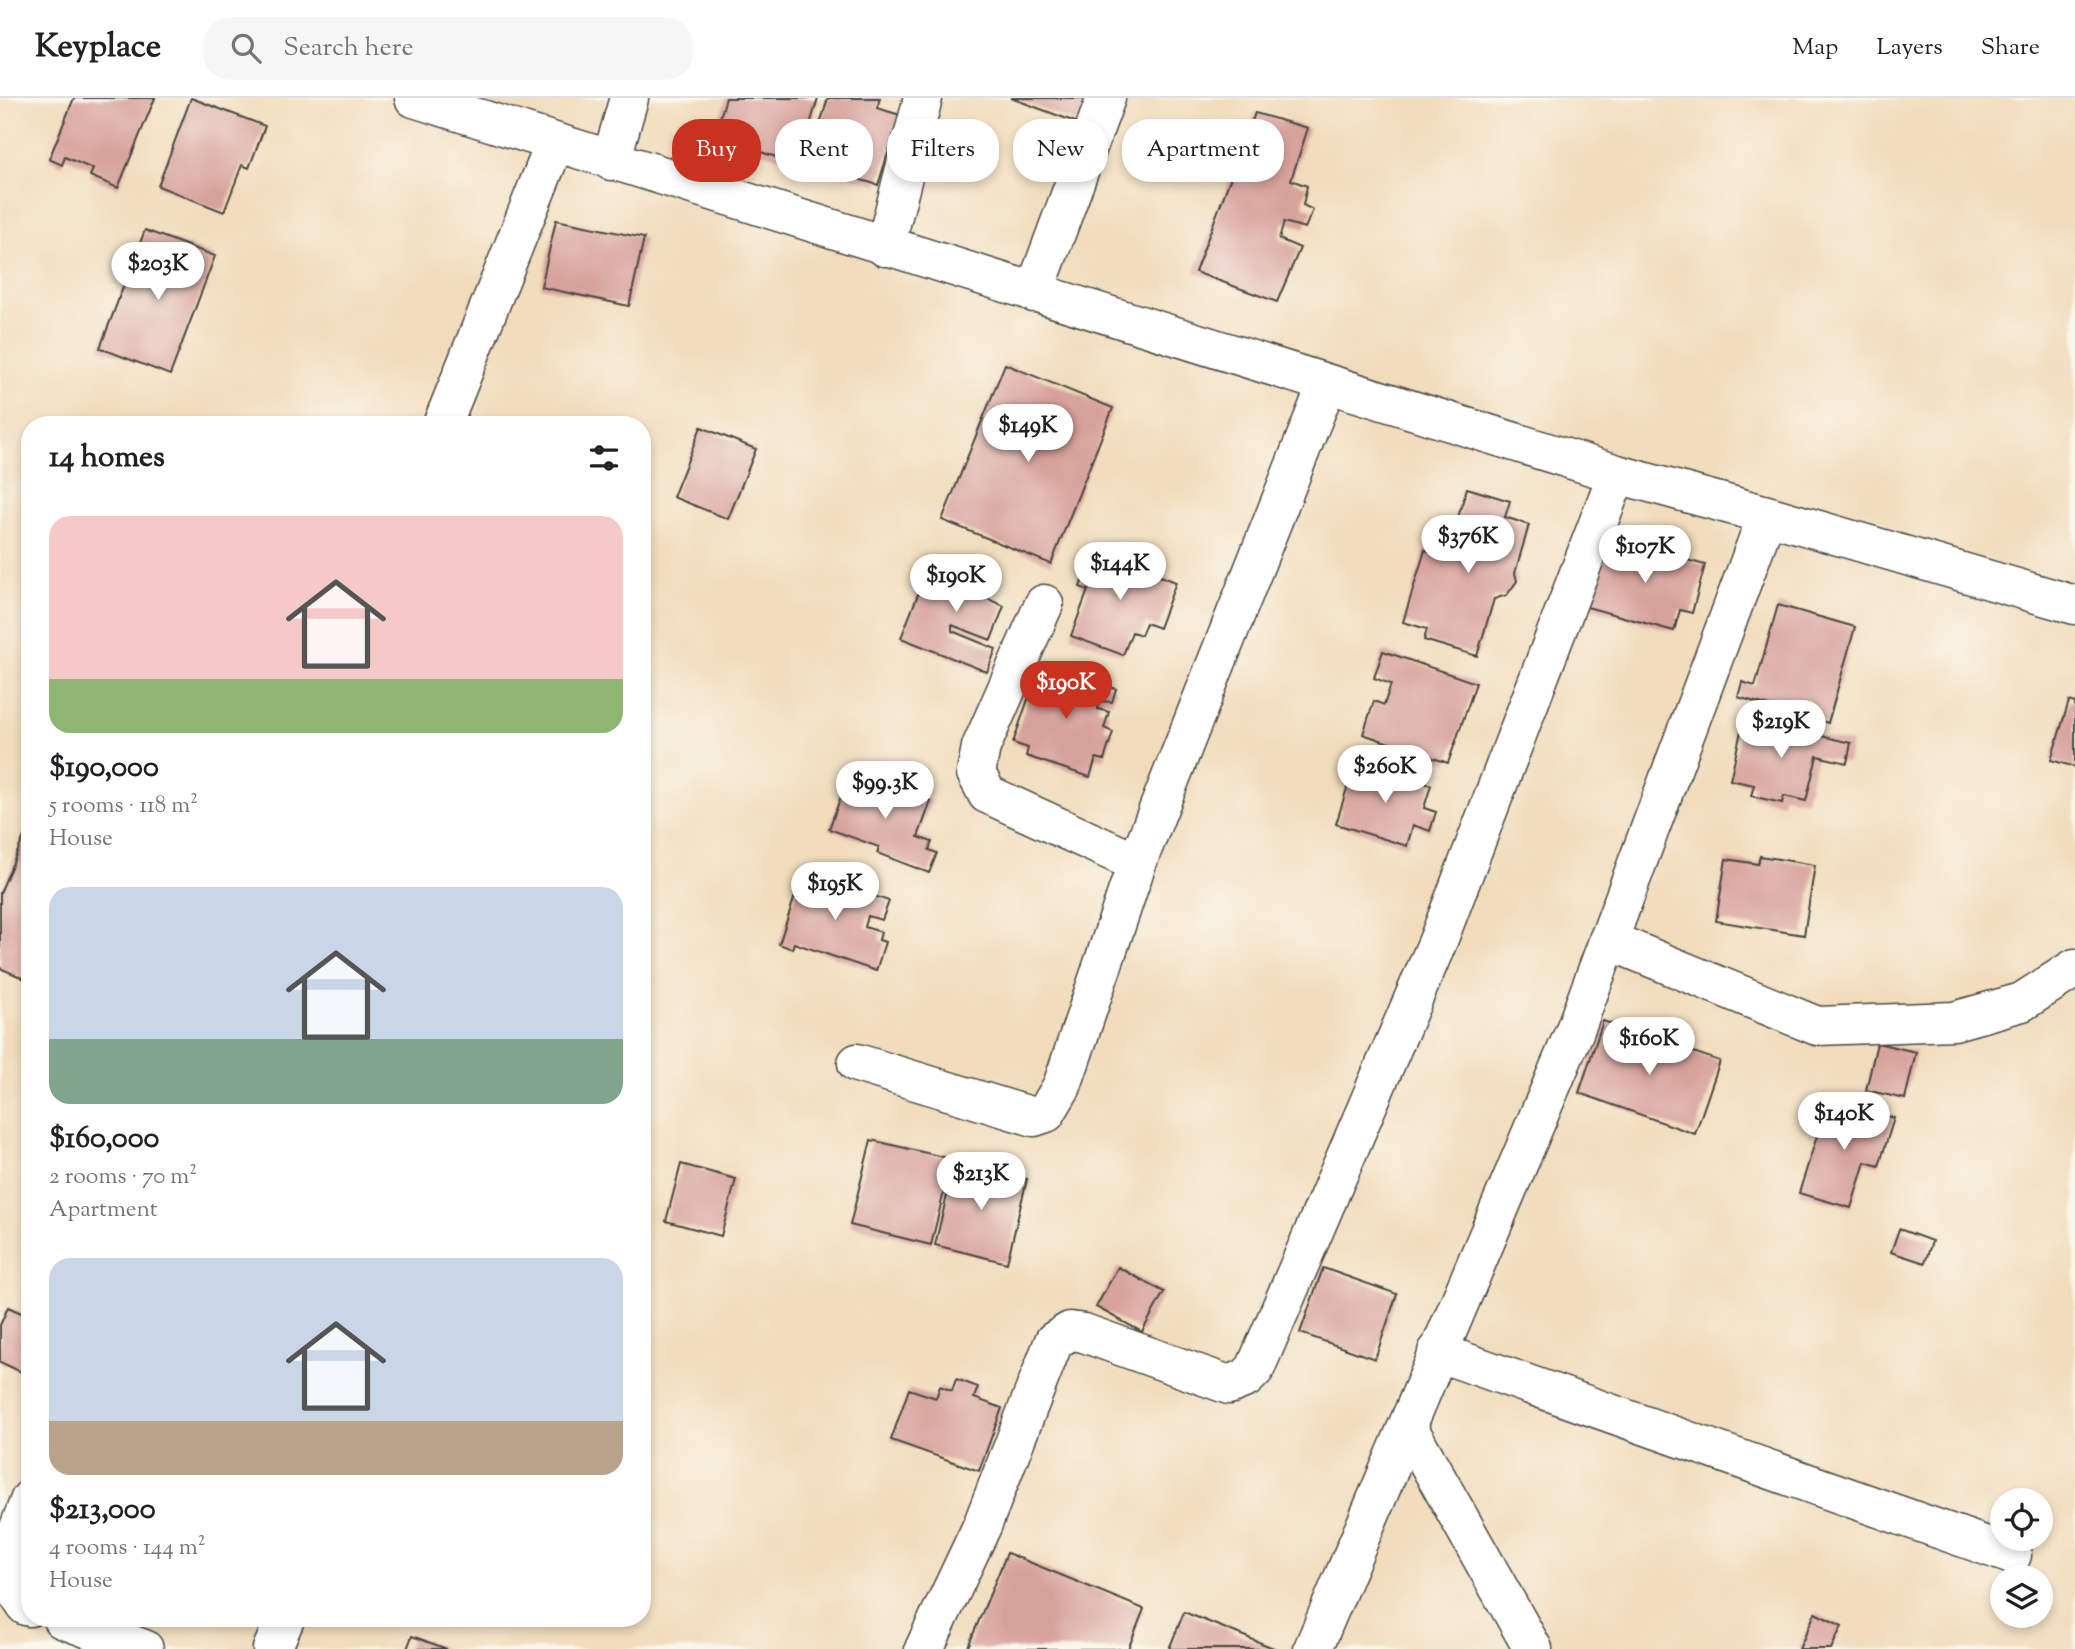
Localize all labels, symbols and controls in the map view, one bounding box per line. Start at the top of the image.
search box [203,17,693,80]
text: Keyplace [35,24,161,72]
icon: search [227,29,265,67]
text: Search here [283,30,414,67]
text: Map [1792,31,1838,65]
text: Layers [1876,31,1943,65]
text: Share [1981,31,2040,65]
chip: Buy [672,119,761,182]
chip: Rent [775,119,873,182]
chip: Filters [887,119,999,182]
chip: New [1013,119,1108,182]
chip: Apartment [1122,119,1284,182]
pin: $203K [109,242,207,302]
text: $203K [127,248,189,281]
pin: $149K [979,404,1077,464]
text: $149K [998,410,1058,443]
text: 14 homes [49,437,165,480]
icon: filters [585,439,623,477]
pin: $376K [1419,516,1517,575]
text: $376K [1437,521,1499,554]
pin: $107K [1596,526,1694,585]
text: $107K [1615,531,1675,564]
pin: $144K [1071,542,1169,602]
text: $144K [1090,548,1150,581]
pin: $190K [907,554,1005,614]
text: $190K [926,560,986,593]
icon: home [273,561,399,687]
pin: $190K [1017,662,1115,721]
text: $190K [1036,667,1096,700]
pin: $219K [1732,700,1830,760]
text: $219K [1752,706,1810,739]
pin: $260K [1336,746,1434,805]
text: $190,000 [49,747,159,790]
text: $260K [1353,751,1417,784]
pin: $99.3K [828,762,942,821]
text: $99.3K [852,767,918,800]
text: 5 rooms · 118 m² [49,790,198,823]
text: House [49,823,113,856]
pin: $195K [786,862,884,922]
text: $195K [807,868,863,901]
icon: home [273,932,399,1058]
pin: $160K [1600,1018,1698,1077]
text: $160K [1619,1023,1679,1056]
pin: $140K [1795,1093,1893,1152]
text: $140K [1814,1098,1874,1131]
text: $160,000 [49,1118,159,1161]
pin: $213K [932,1152,1030,1212]
text: $213K [953,1158,1009,1191]
text: 2 rooms · 70 m² [49,1161,197,1194]
text: Apartment [49,1194,158,1227]
icon: home [273,1303,399,1429]
map controls [1990,1488,2053,1628]
button: locate [1990,1488,2053,1551]
text: $213,000 [49,1489,156,1532]
text: 4 rooms · 144 m² [49,1532,206,1565]
text: House [49,1565,113,1598]
button: layers [1990,1565,2053,1628]

